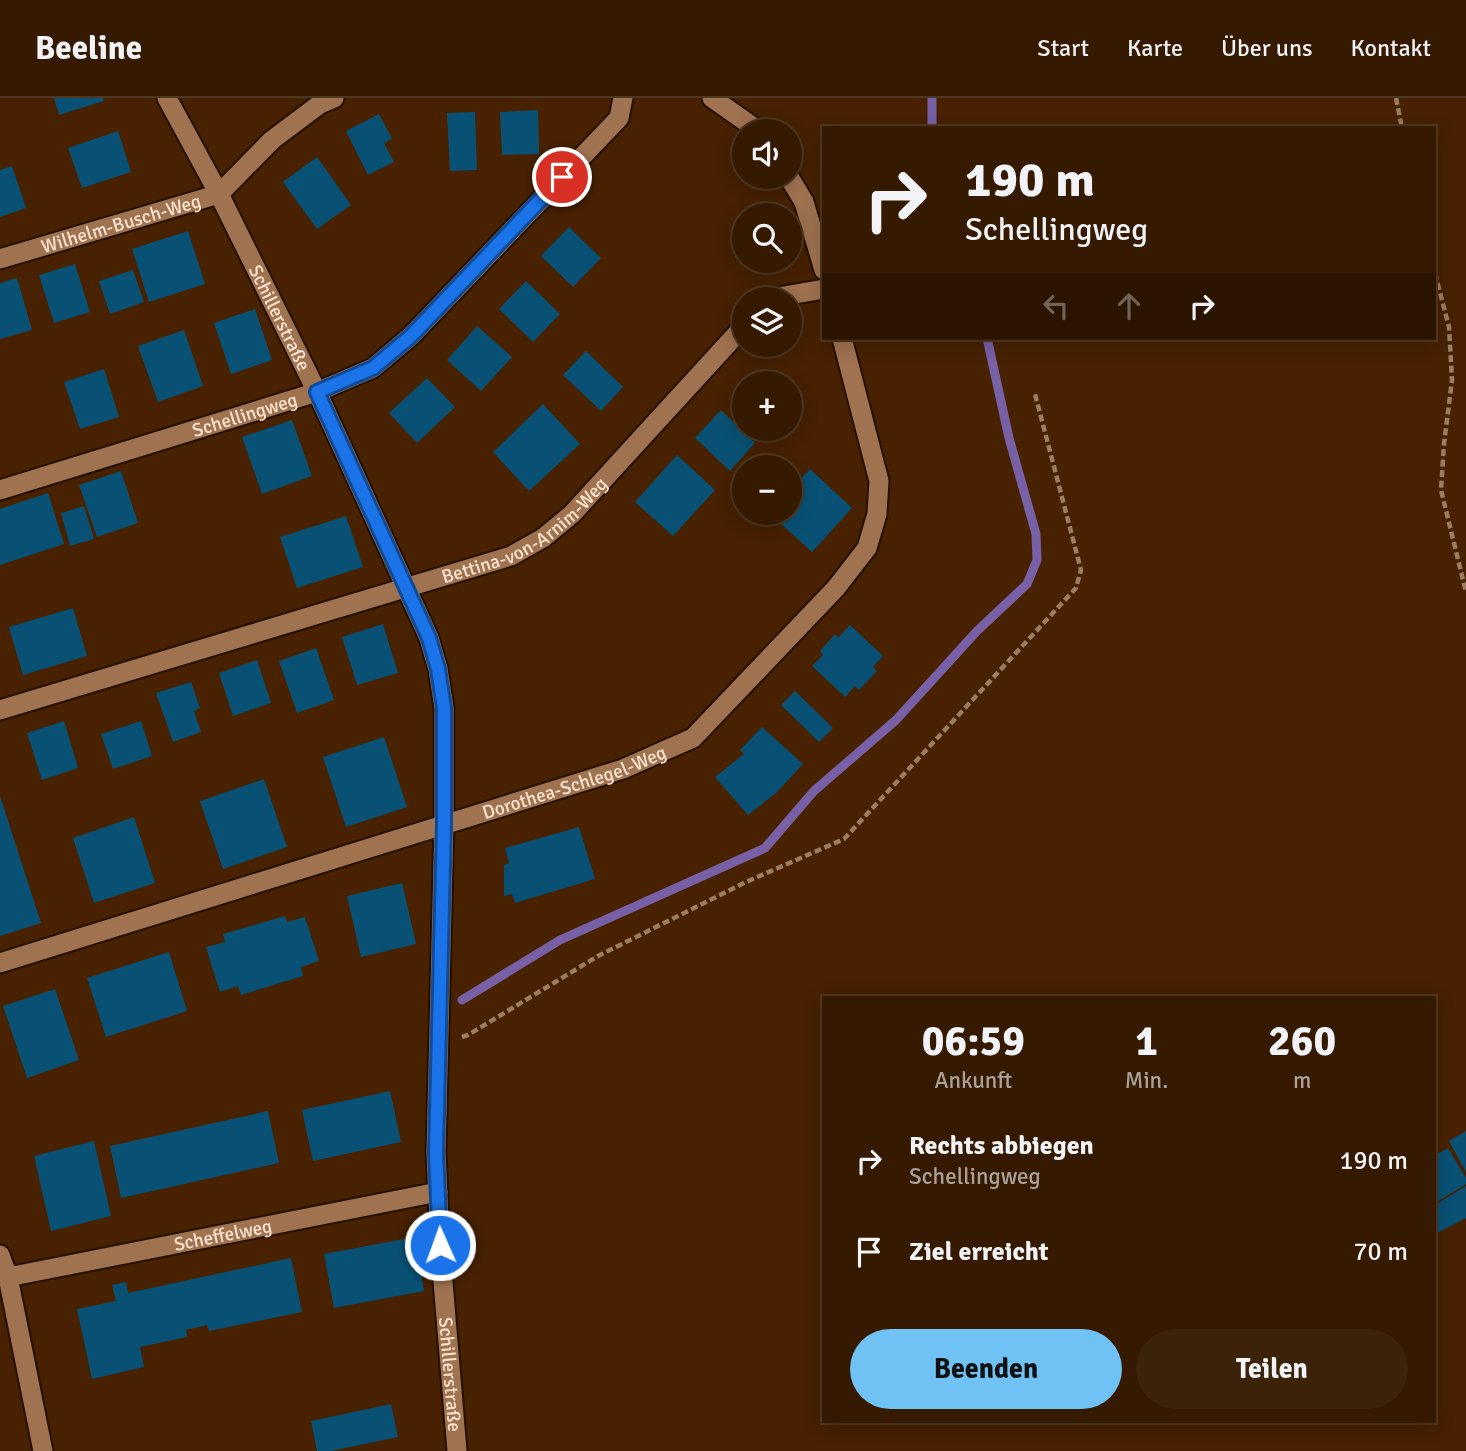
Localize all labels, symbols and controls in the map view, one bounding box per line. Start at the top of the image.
text: Beeline [35,28,142,69]
text: Start [1037,33,1089,63]
text: Karte [1127,33,1183,63]
text: Über uns [1221,33,1313,63]
text: Kontakt [1351,33,1431,63]
map controls [732,119,802,525]
button: sound [732,119,802,189]
pin [532,147,592,207]
text: 190 m [965,150,1095,210]
icon: right [850,154,941,245]
icon: arrive [543,158,581,196]
street label: Wilhelm-Busch-Weg [38,189,204,259]
button: search [732,203,802,273]
text: Schellingweg [965,210,1148,249]
street label: Schillerstraße [243,261,316,375]
button: layers [732,287,802,357]
icon: left [1037,287,1075,325]
icon: ahead [1110,287,1148,325]
icon: right [1183,287,1221,325]
button: + [732,371,802,441]
street label: Schellingweg [189,388,300,443]
button: − [732,455,802,525]
street label: Bettina-von-Arnim-Weg [439,472,613,589]
street label: Dorothea-Schlegel-Weg [479,740,670,825]
text: 06:59 [922,1016,1025,1067]
text: 1 [1135,1016,1158,1067]
text: 260 [1268,1016,1336,1067]
text: Ankunft [934,1066,1012,1095]
text: Min. [1125,1066,1168,1095]
text: m [1293,1066,1311,1095]
text: Rechts abbiegen [909,1130,1094,1162]
icon: right [850,1142,888,1180]
text: 190 m [1339,1145,1408,1177]
text: Schellingweg [909,1162,1041,1191]
position arrow [403,1208,477,1282]
street label: Scheffelweg [172,1214,274,1257]
icon: arrive [850,1233,888,1271]
text: Ziel erreicht [909,1236,1049,1268]
text: 70 m [1353,1236,1408,1268]
street label: Schillerstraße [433,1316,466,1433]
button: Beenden [850,1329,1122,1409]
button: Teilen [1136,1329,1408,1409]

